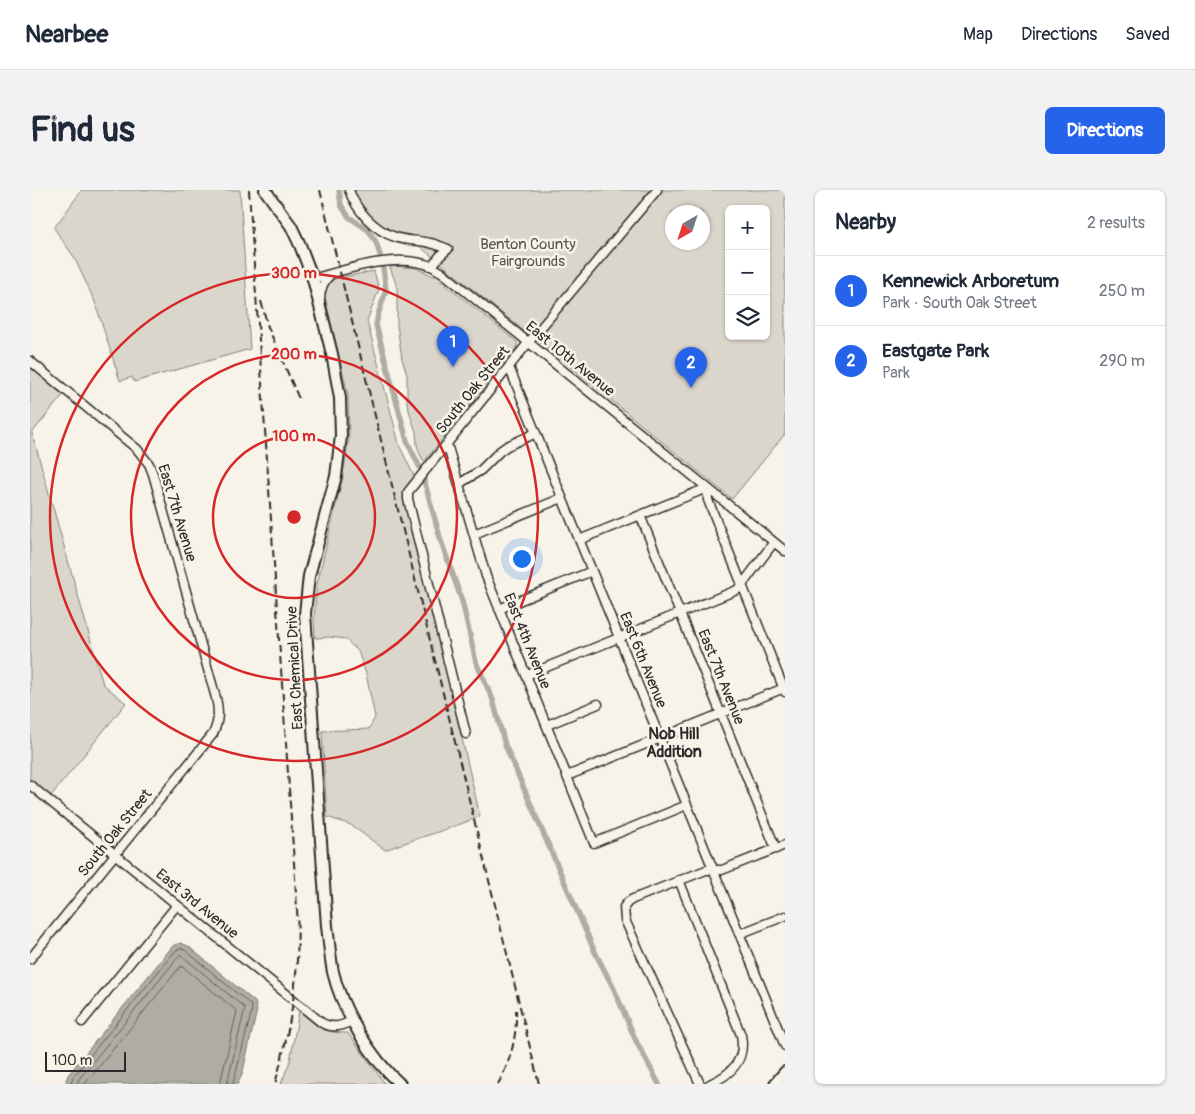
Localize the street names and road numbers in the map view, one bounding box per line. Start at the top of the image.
street label: East 10th Avenue [522,317,619,401]
street label: South Oak Street [432,342,515,438]
street label: East 7th Avenue [153,462,201,565]
street label: East 4th Avenue [499,590,555,692]
street label: East Chemical Drive [282,605,308,730]
street label: East 6th Avenue [615,609,671,711]
street label: East 7th Avenue [693,627,749,728]
street label: South Oak Street [74,785,157,881]
street label: East 3rd Avenue [152,865,243,944]

